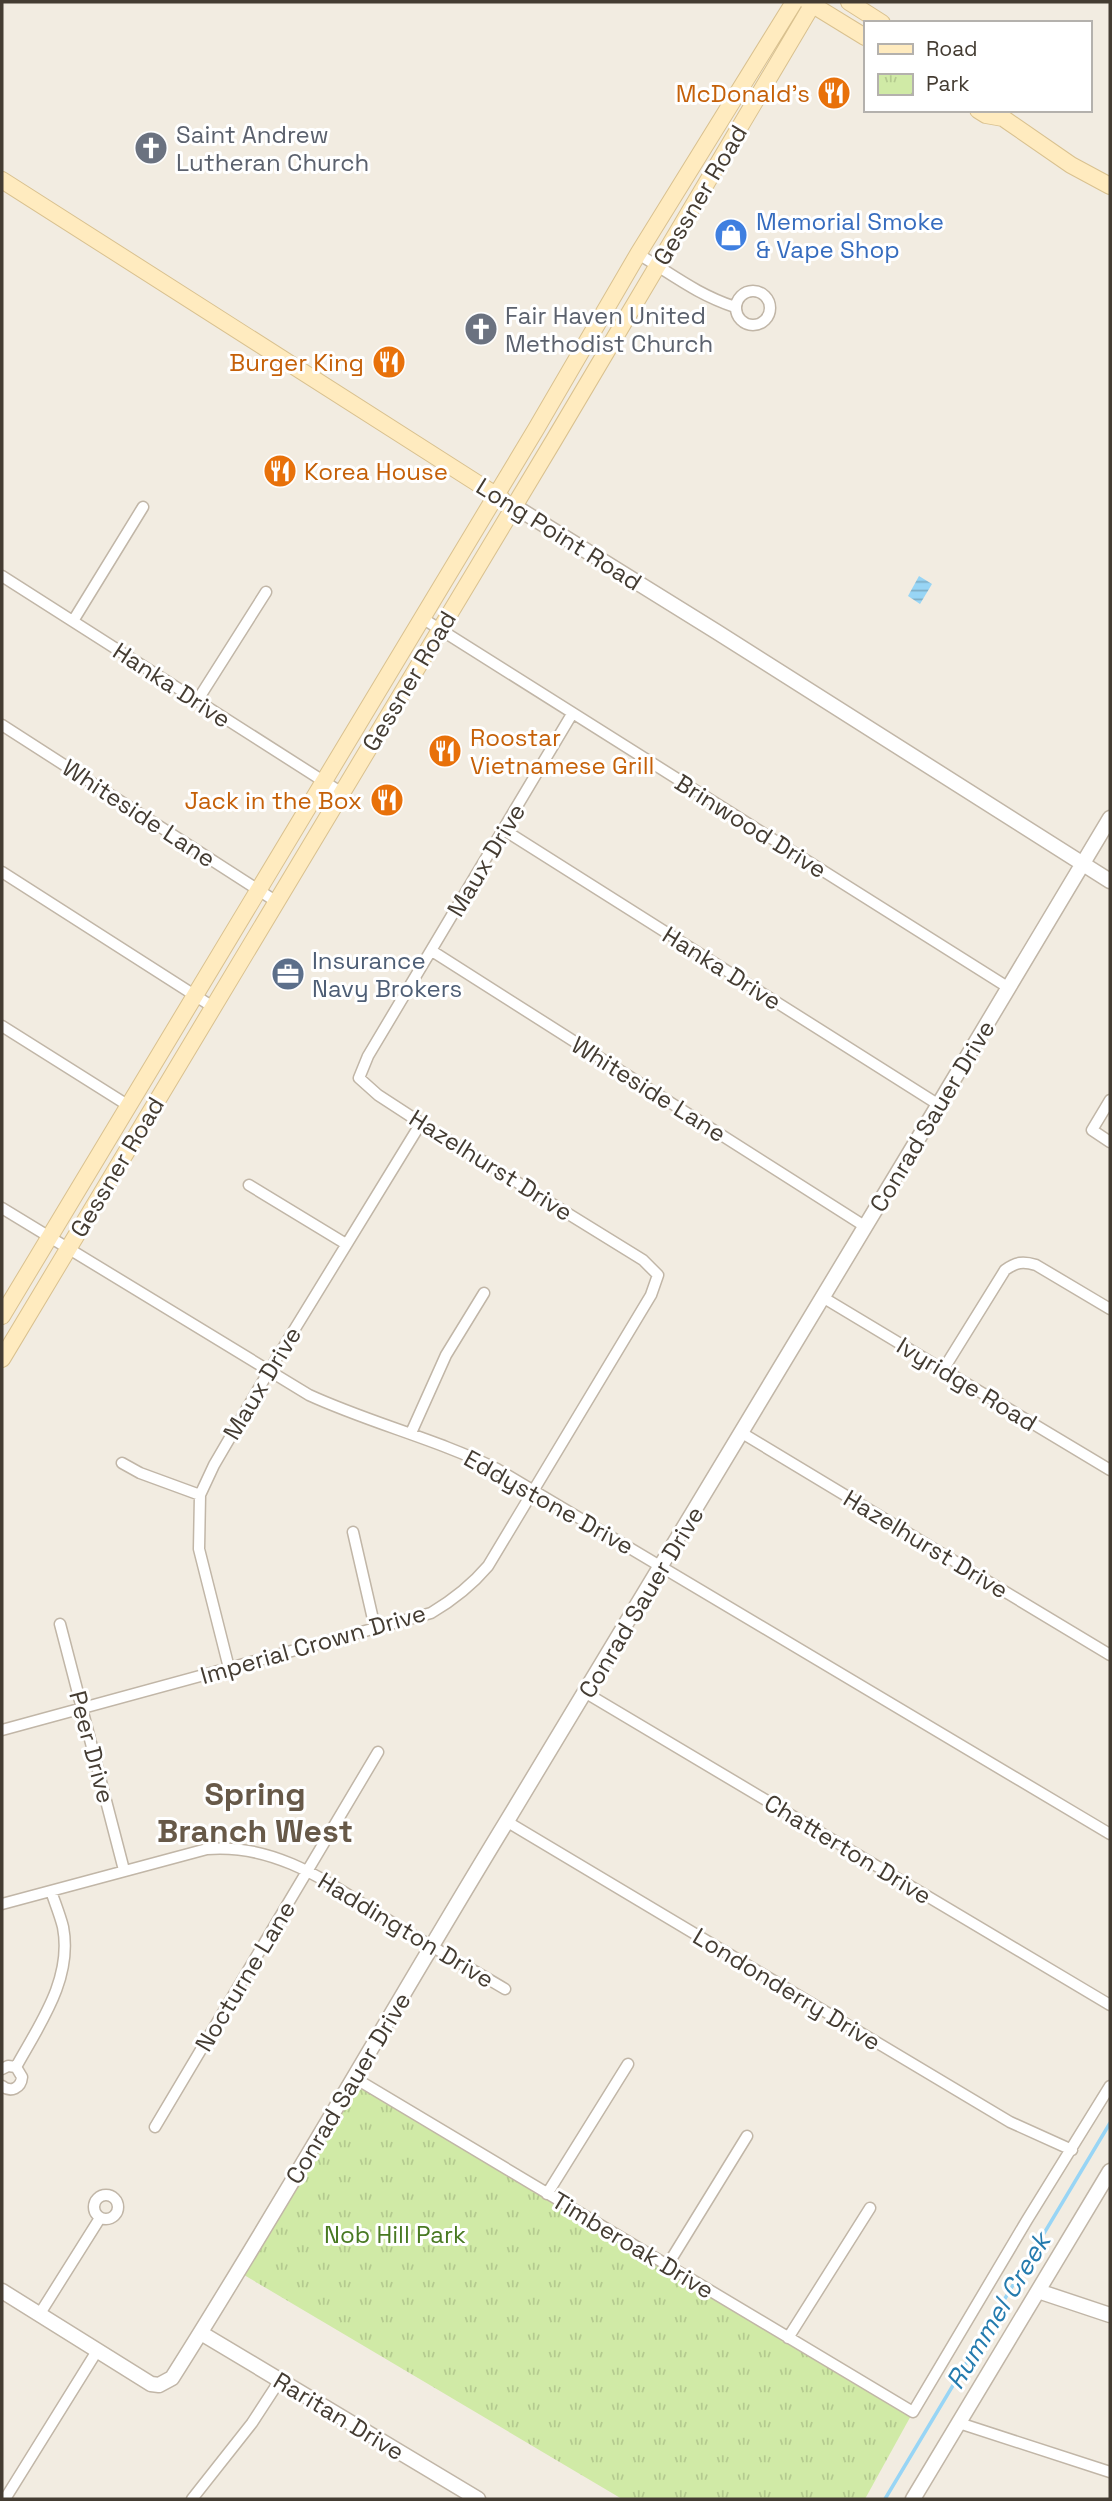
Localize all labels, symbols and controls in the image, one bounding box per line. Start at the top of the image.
legend [864,21,1091,112]
text: Road [926,35,978,62]
text: Park [926,70,970,97]
restaurant icon: McDonald's [815,74,853,112]
place label: McDonald's [676,78,810,109]
place label: Saint Andrew Lutheran Church [176,119,369,178]
street label: Gessner Road [646,119,754,271]
church icon: Saint Andrew Lutheran Church [132,129,170,167]
place label: Memorial Smoke & Vape Shop [756,206,944,265]
shop icon: Memorial Smoke & Vape Shop [712,216,750,254]
place label: Fair Haven United Methodist Church [505,300,713,359]
church icon: Fair Haven United Methodist Church [462,310,500,348]
restaurant icon: Burger King [370,343,408,381]
place label: Burger King [229,347,364,378]
restaurant icon: Korea House [261,452,299,490]
place label: Korea House [304,456,448,487]
street label: Long Point Road [470,471,648,597]
street label: Gessner Road [355,605,463,757]
street label: Hanka Drive [107,635,237,735]
place label: Roostar Vietnamese Grill [470,722,654,781]
restaurant icon: Roostar Vietnamese Grill [426,732,464,770]
street label: Whiteside Lane [57,752,221,874]
street label: Brinwood Drive [669,767,833,885]
restaurant icon: Jack in the Box [368,781,406,819]
place label: Jack in the Box [184,785,362,816]
street label: Maux Drive [440,798,532,922]
street label: Hanka Drive [657,919,787,1017]
place label: Insurance Navy Brokers [312,945,462,1004]
office icon: Insurance Navy Brokers [269,955,307,993]
street label: Conrad Sauer Drive [862,1014,1002,1218]
street label: Whiteside Lane [566,1029,732,1149]
street label: Gessner Road [63,1091,171,1243]
street label: Hazelhurst Drive [404,1102,578,1228]
street label: Maux Drive [216,1321,308,1445]
street label: Ivyridge Road [891,1330,1043,1438]
street label: Eddystone Drive [459,1443,639,1561]
street label: Hazelhurst Drive [838,1483,1014,1605]
street label: Conrad Sauer Drive [571,1500,711,1704]
street label: Imperial Crown Drive [197,1597,429,1691]
street label: Peer Drive [62,1687,122,1807]
district label: Spring Branch West [157,1774,353,1851]
street label: Chatterton Drive [759,1787,937,1911]
street label: Haddington Drive [312,1865,500,1995]
street label: Nocturne Lane [188,1895,302,2057]
street label: Londonderry Drive [687,1921,887,2057]
street label: Conrad Sauer Drive [278,1986,418,2190]
street label: Timberoak Drive [546,2184,720,2306]
park label: Nob Hill Park [324,2219,466,2250]
water label: Rummel Creek [938,2224,1060,2395]
street label: Raritan Drive [268,2365,410,2467]

